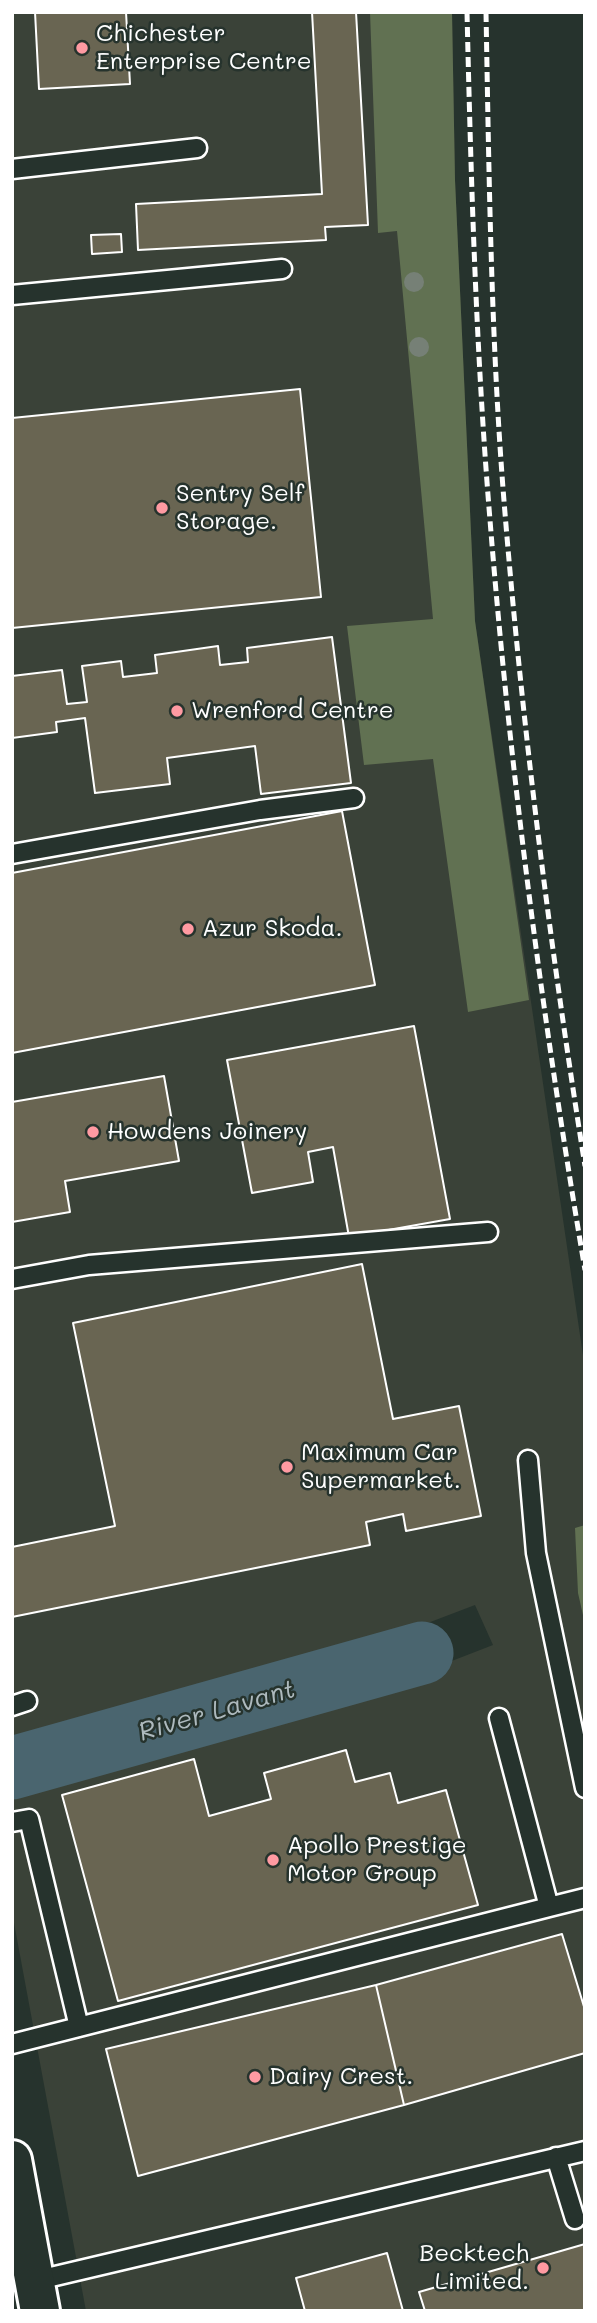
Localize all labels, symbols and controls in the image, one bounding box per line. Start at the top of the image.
place label: Chichester Enterprise Centre [96,20,312,76]
marker: Chichester Enterprise Centre [74,40,90,56]
place label: Sentry Self Storage. [176,480,304,536]
marker: Sentry Self Storage. [154,500,170,516]
place label: Wrenford Centre [191,697,394,725]
marker: Wrenford Centre [169,703,185,719]
place label: Azur Skoda. [202,915,343,943]
marker: Azur Skoda. [180,921,196,937]
place label: Howdens Joinery [107,1118,307,1146]
marker: Howdens Joinery [85,1124,101,1140]
place label: Maximum Car Supermarket. [301,1439,461,1495]
marker: Maximum Car Supermarket. [279,1459,295,1475]
water label: River Lavant [135,1674,299,1748]
place label: Apollo Prestige Motor Group [287,1832,467,1888]
marker: Apollo Prestige Motor Group [265,1852,281,1868]
place label: Dairy Crest. [269,2063,413,2091]
marker: Dairy Crest. [247,2069,263,2085]
place label: Becktech Limited. [419,2240,529,2296]
marker: Becktech Limited. [535,2260,551,2276]

